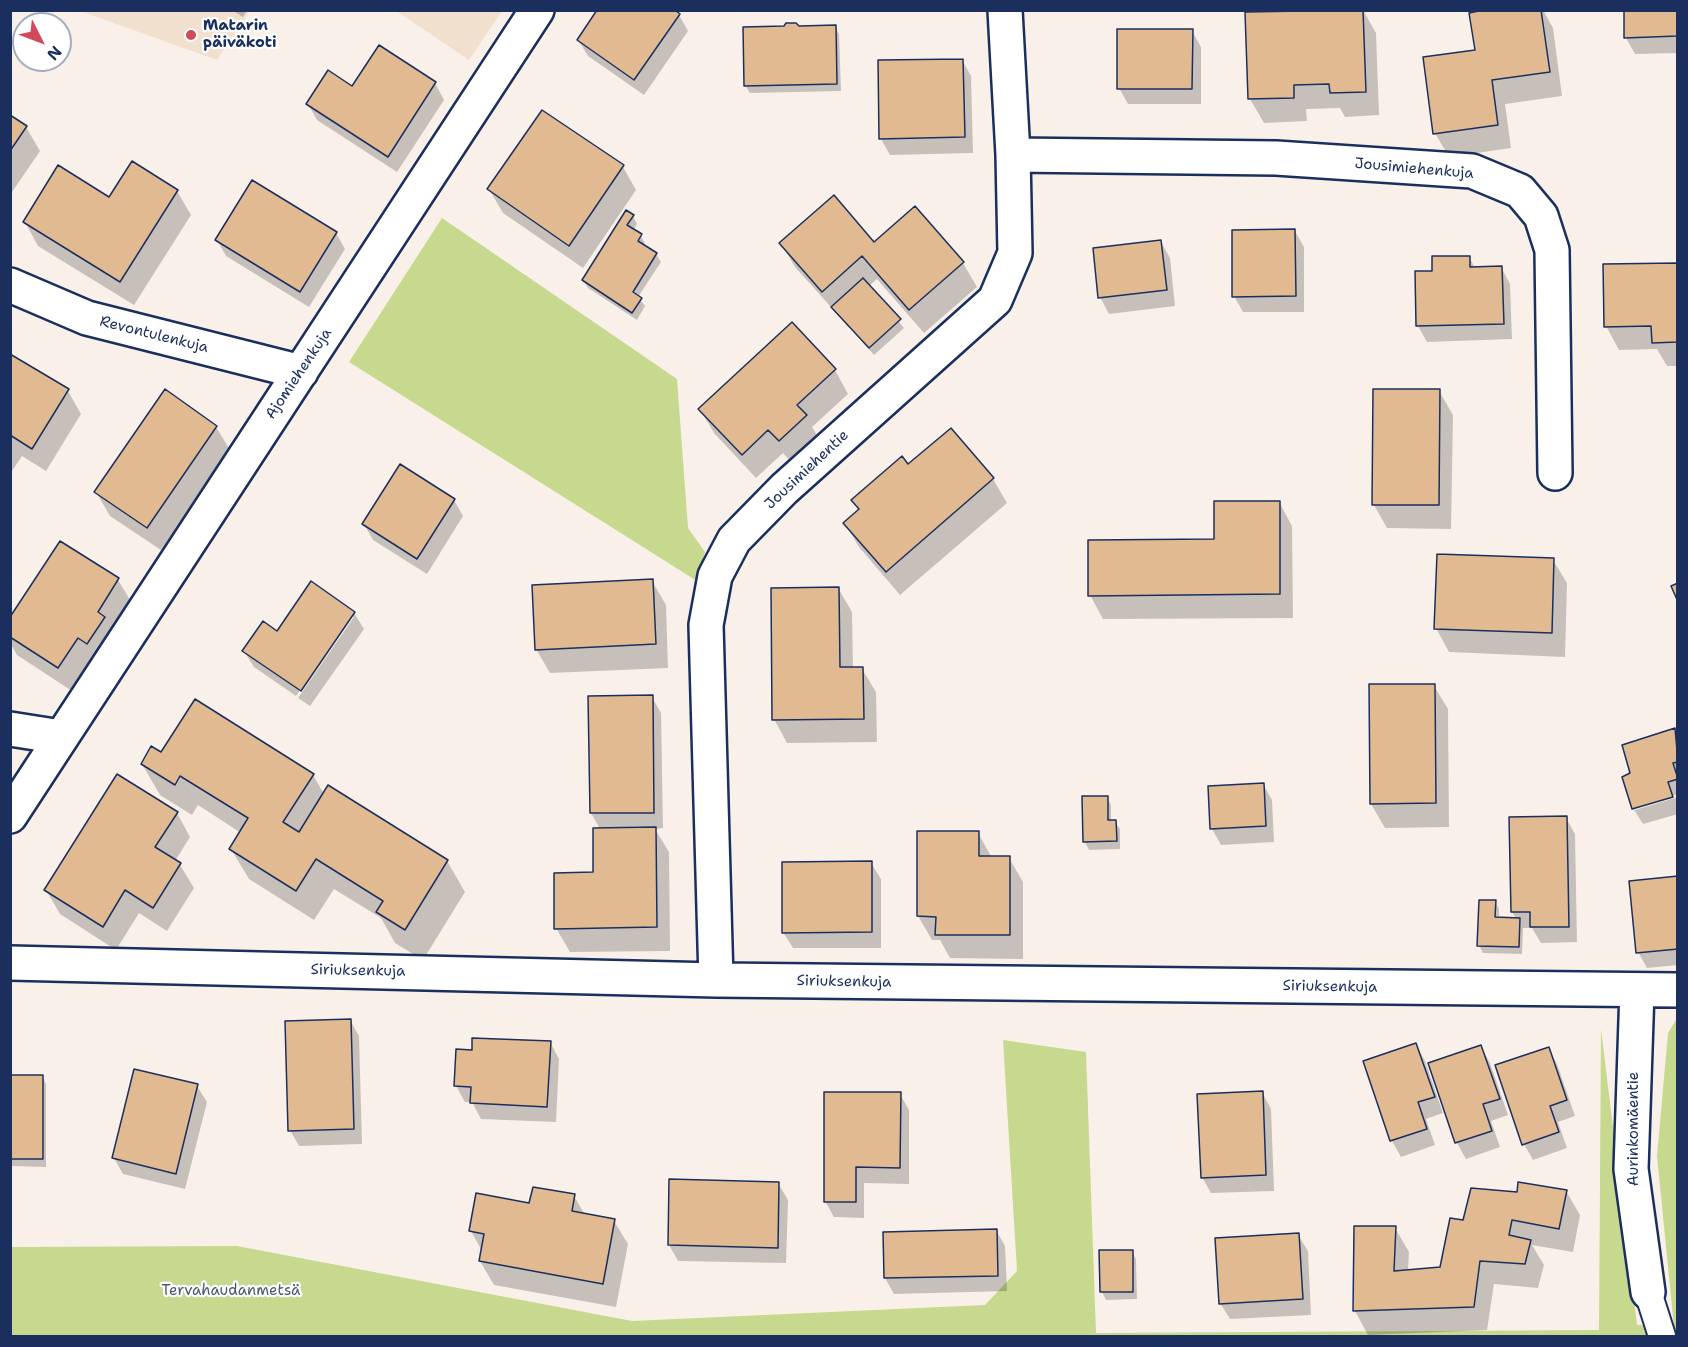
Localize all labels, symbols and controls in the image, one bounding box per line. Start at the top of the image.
north arrow [12,12,72,72]
place label: Matarin päiväkoti [203,17,277,52]
marker: Matarin päiväkoti [184,28,198,42]
text: N [42,41,66,65]
street label: Jousimiehenkuja [1354,155,1474,183]
street label: Revontulenkuja [98,313,210,357]
street label: Ajomiehenkuja [262,325,336,423]
street label: Jousimiehentie [761,427,853,513]
street label: Siriuksenkuja [310,961,406,981]
street label: Siriuksenkuja [796,972,892,992]
street label: Siriuksenkuja [1282,977,1378,997]
street label: Aurinkomäentie [1625,1072,1643,1186]
park label: Tervahaudanmetsä [162,1282,300,1300]

